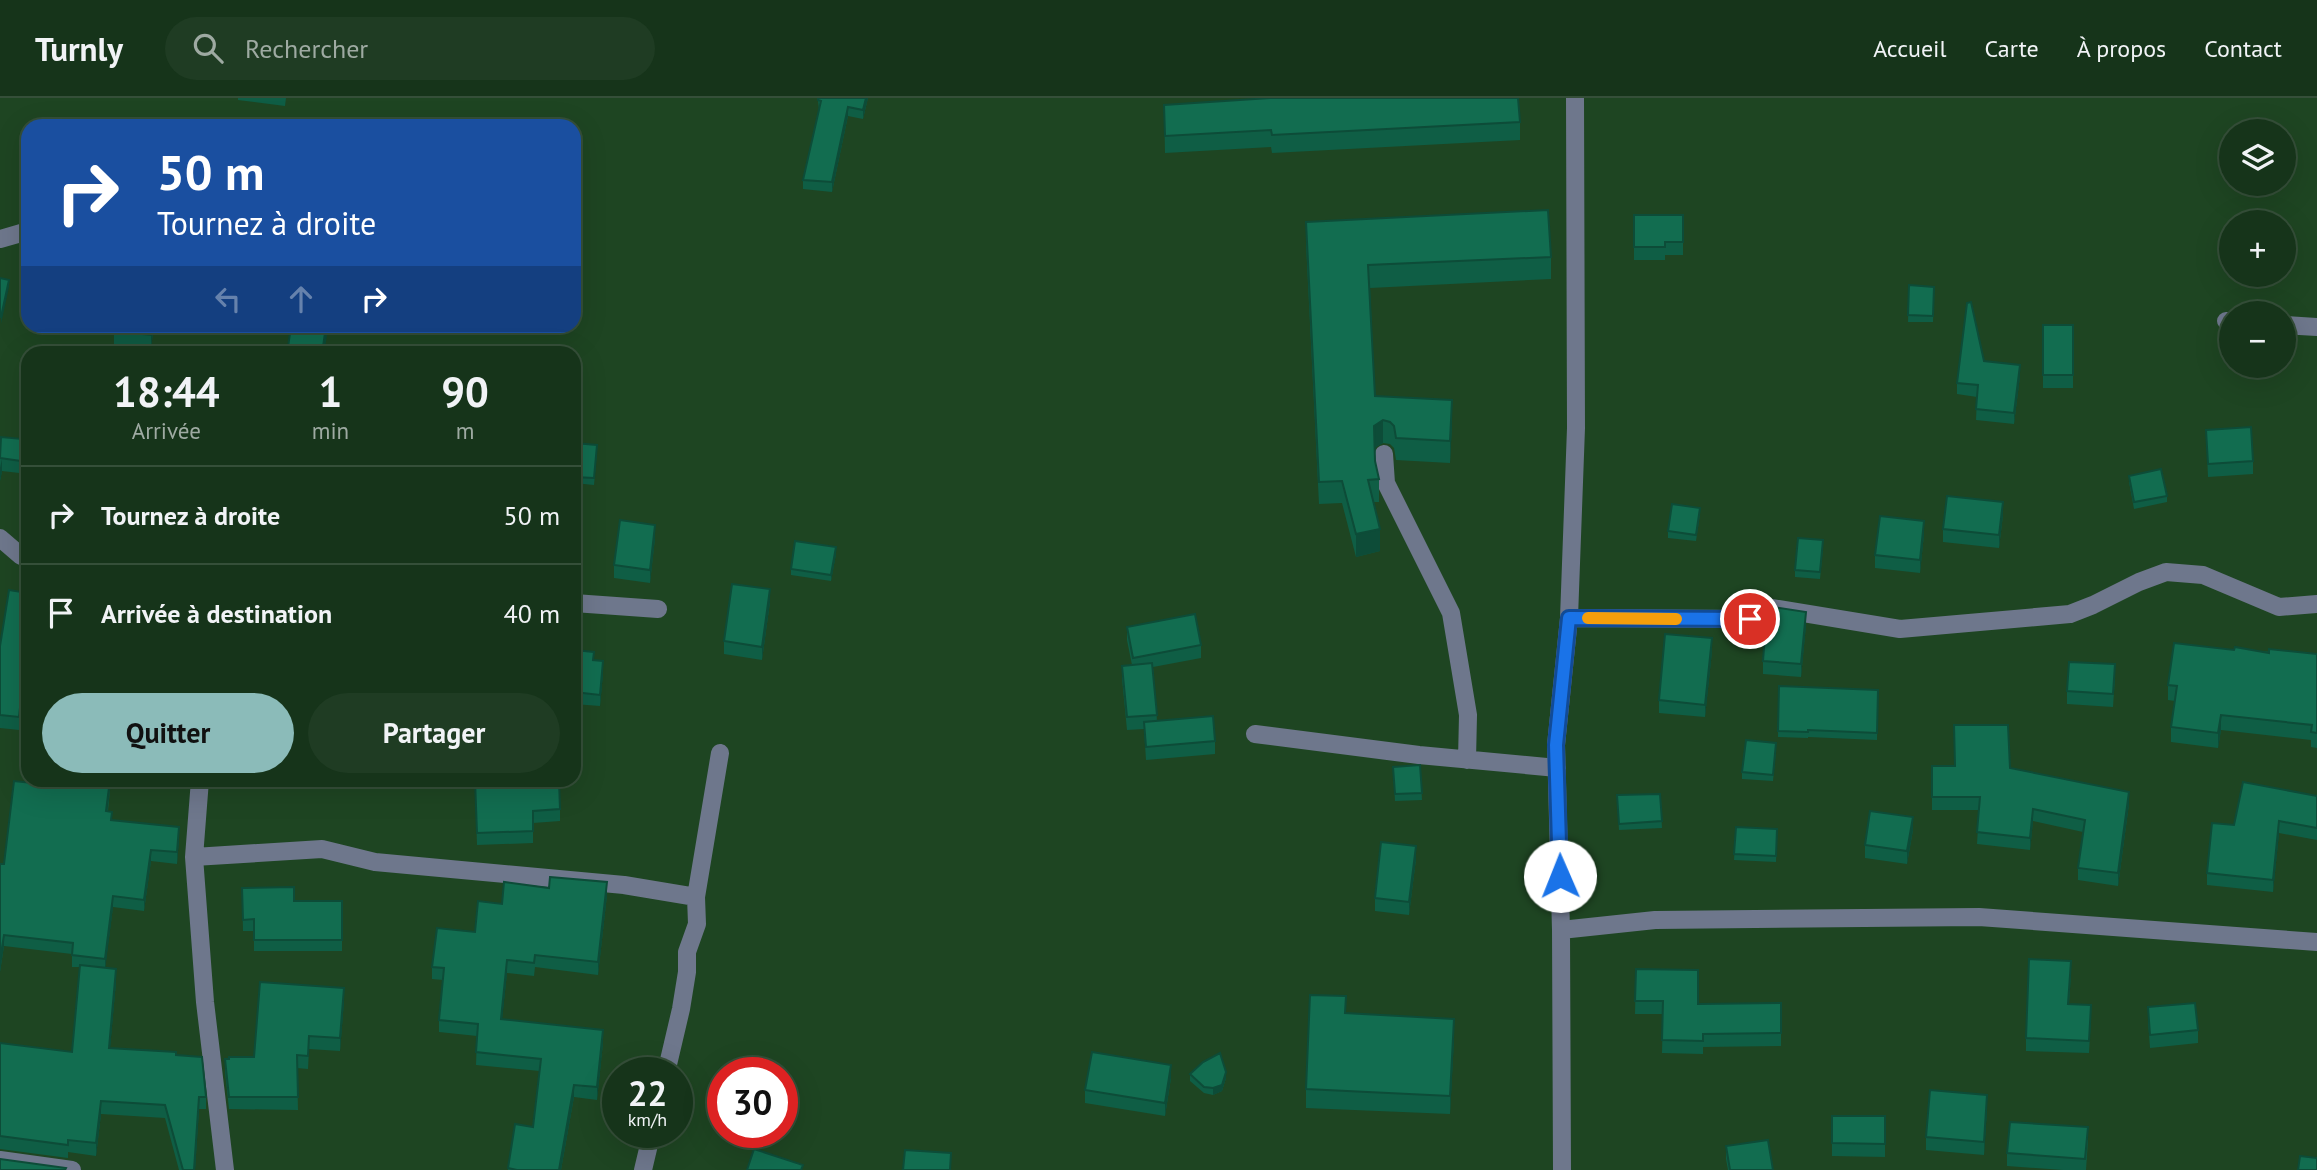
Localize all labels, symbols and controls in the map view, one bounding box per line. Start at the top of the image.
search box [165,17,655,80]
text: Turnly [35,27,123,70]
icon: search [189,29,227,67]
text: Rechercher [245,32,368,65]
text: Accueil [1873,33,1947,64]
text: Carte [1985,33,2039,64]
text: À propos [2077,33,2166,64]
text: Contact [2204,33,2282,64]
map controls [2219,119,2296,378]
button: layers [2219,119,2296,196]
text: 50 m [157,140,264,204]
icon: right [42,147,133,238]
text: Tournez à droite [157,202,376,244]
button: + [2219,210,2296,287]
icon: left [209,280,247,318]
icon: ahead [282,280,320,318]
icon: right [355,280,393,318]
button: − [2219,301,2296,378]
text: 18:44 [113,364,220,419]
text: 1 [319,364,342,419]
text: 90 [441,364,489,419]
text: Arrivée [132,416,201,445]
text: min [312,416,349,445]
text: m [456,416,474,445]
icon: right [42,496,80,534]
text: Tournez à droite [101,499,280,532]
text: 50 m [504,499,560,532]
pin [1720,589,1780,649]
icon: arrive [42,594,80,632]
text: Arrivée à destination [101,597,332,630]
text: 40 m [504,597,560,630]
icon: arrive [1731,600,1769,638]
button: Quitter [42,693,294,773]
button: Partager [308,693,560,773]
position arrow [1523,839,1597,913]
speed limit sign: 30 [707,1057,798,1148]
text: 22 [628,1070,667,1116]
text: km/h [628,1108,667,1131]

